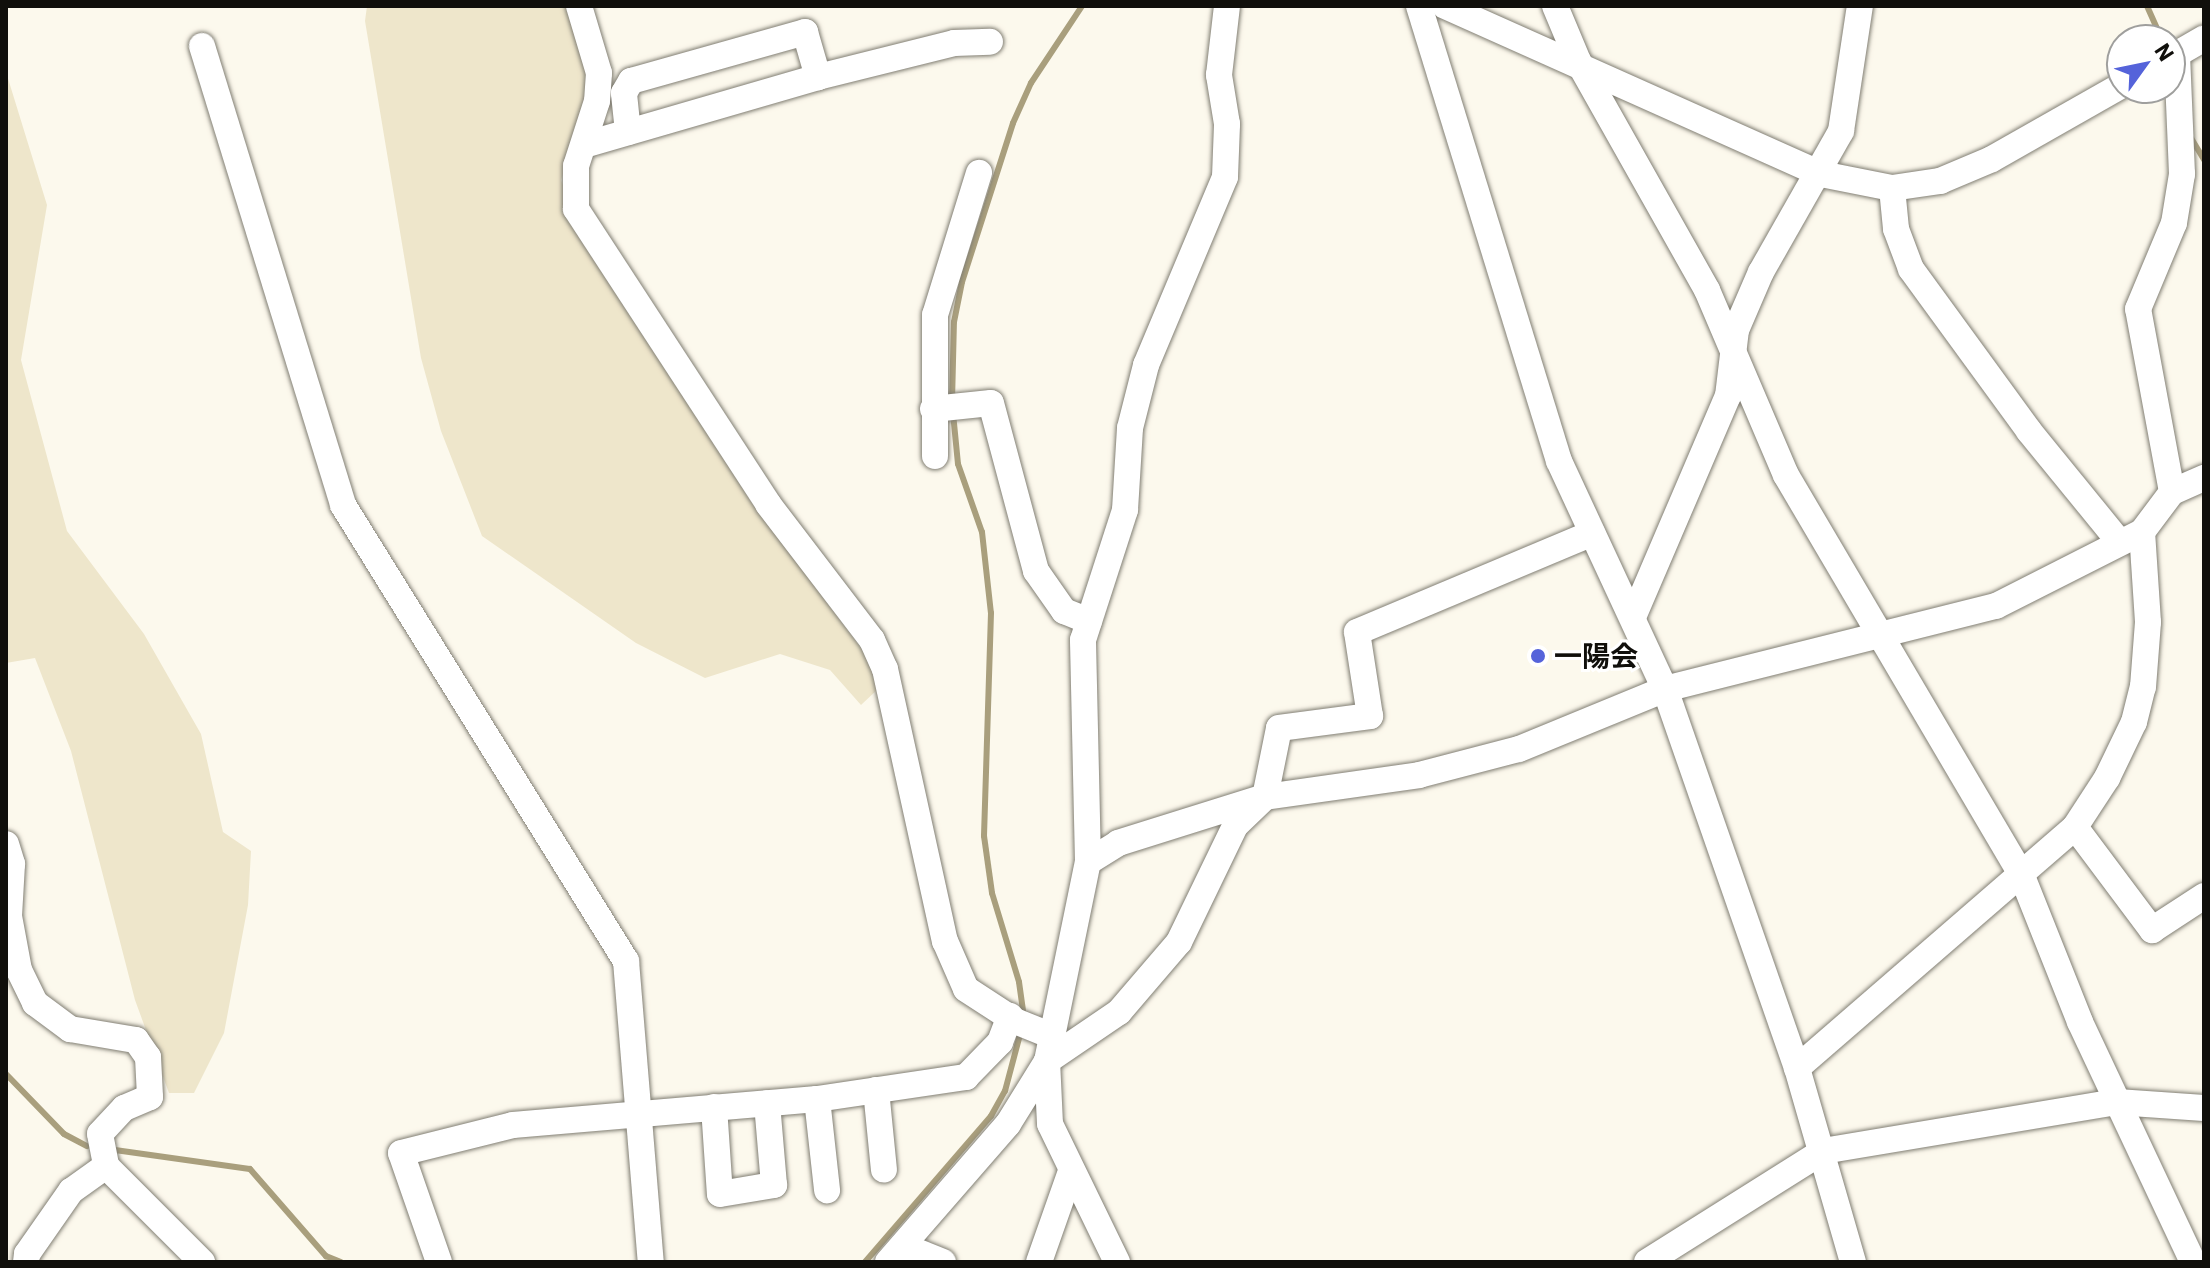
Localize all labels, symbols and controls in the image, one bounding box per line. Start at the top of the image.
north arrow [2106,24,2186,104]
text: N [2148,37,2181,66]
place label: 一陽会 [1554,639,1638,673]
marker: 一陽会 [1529,647,1547,665]

